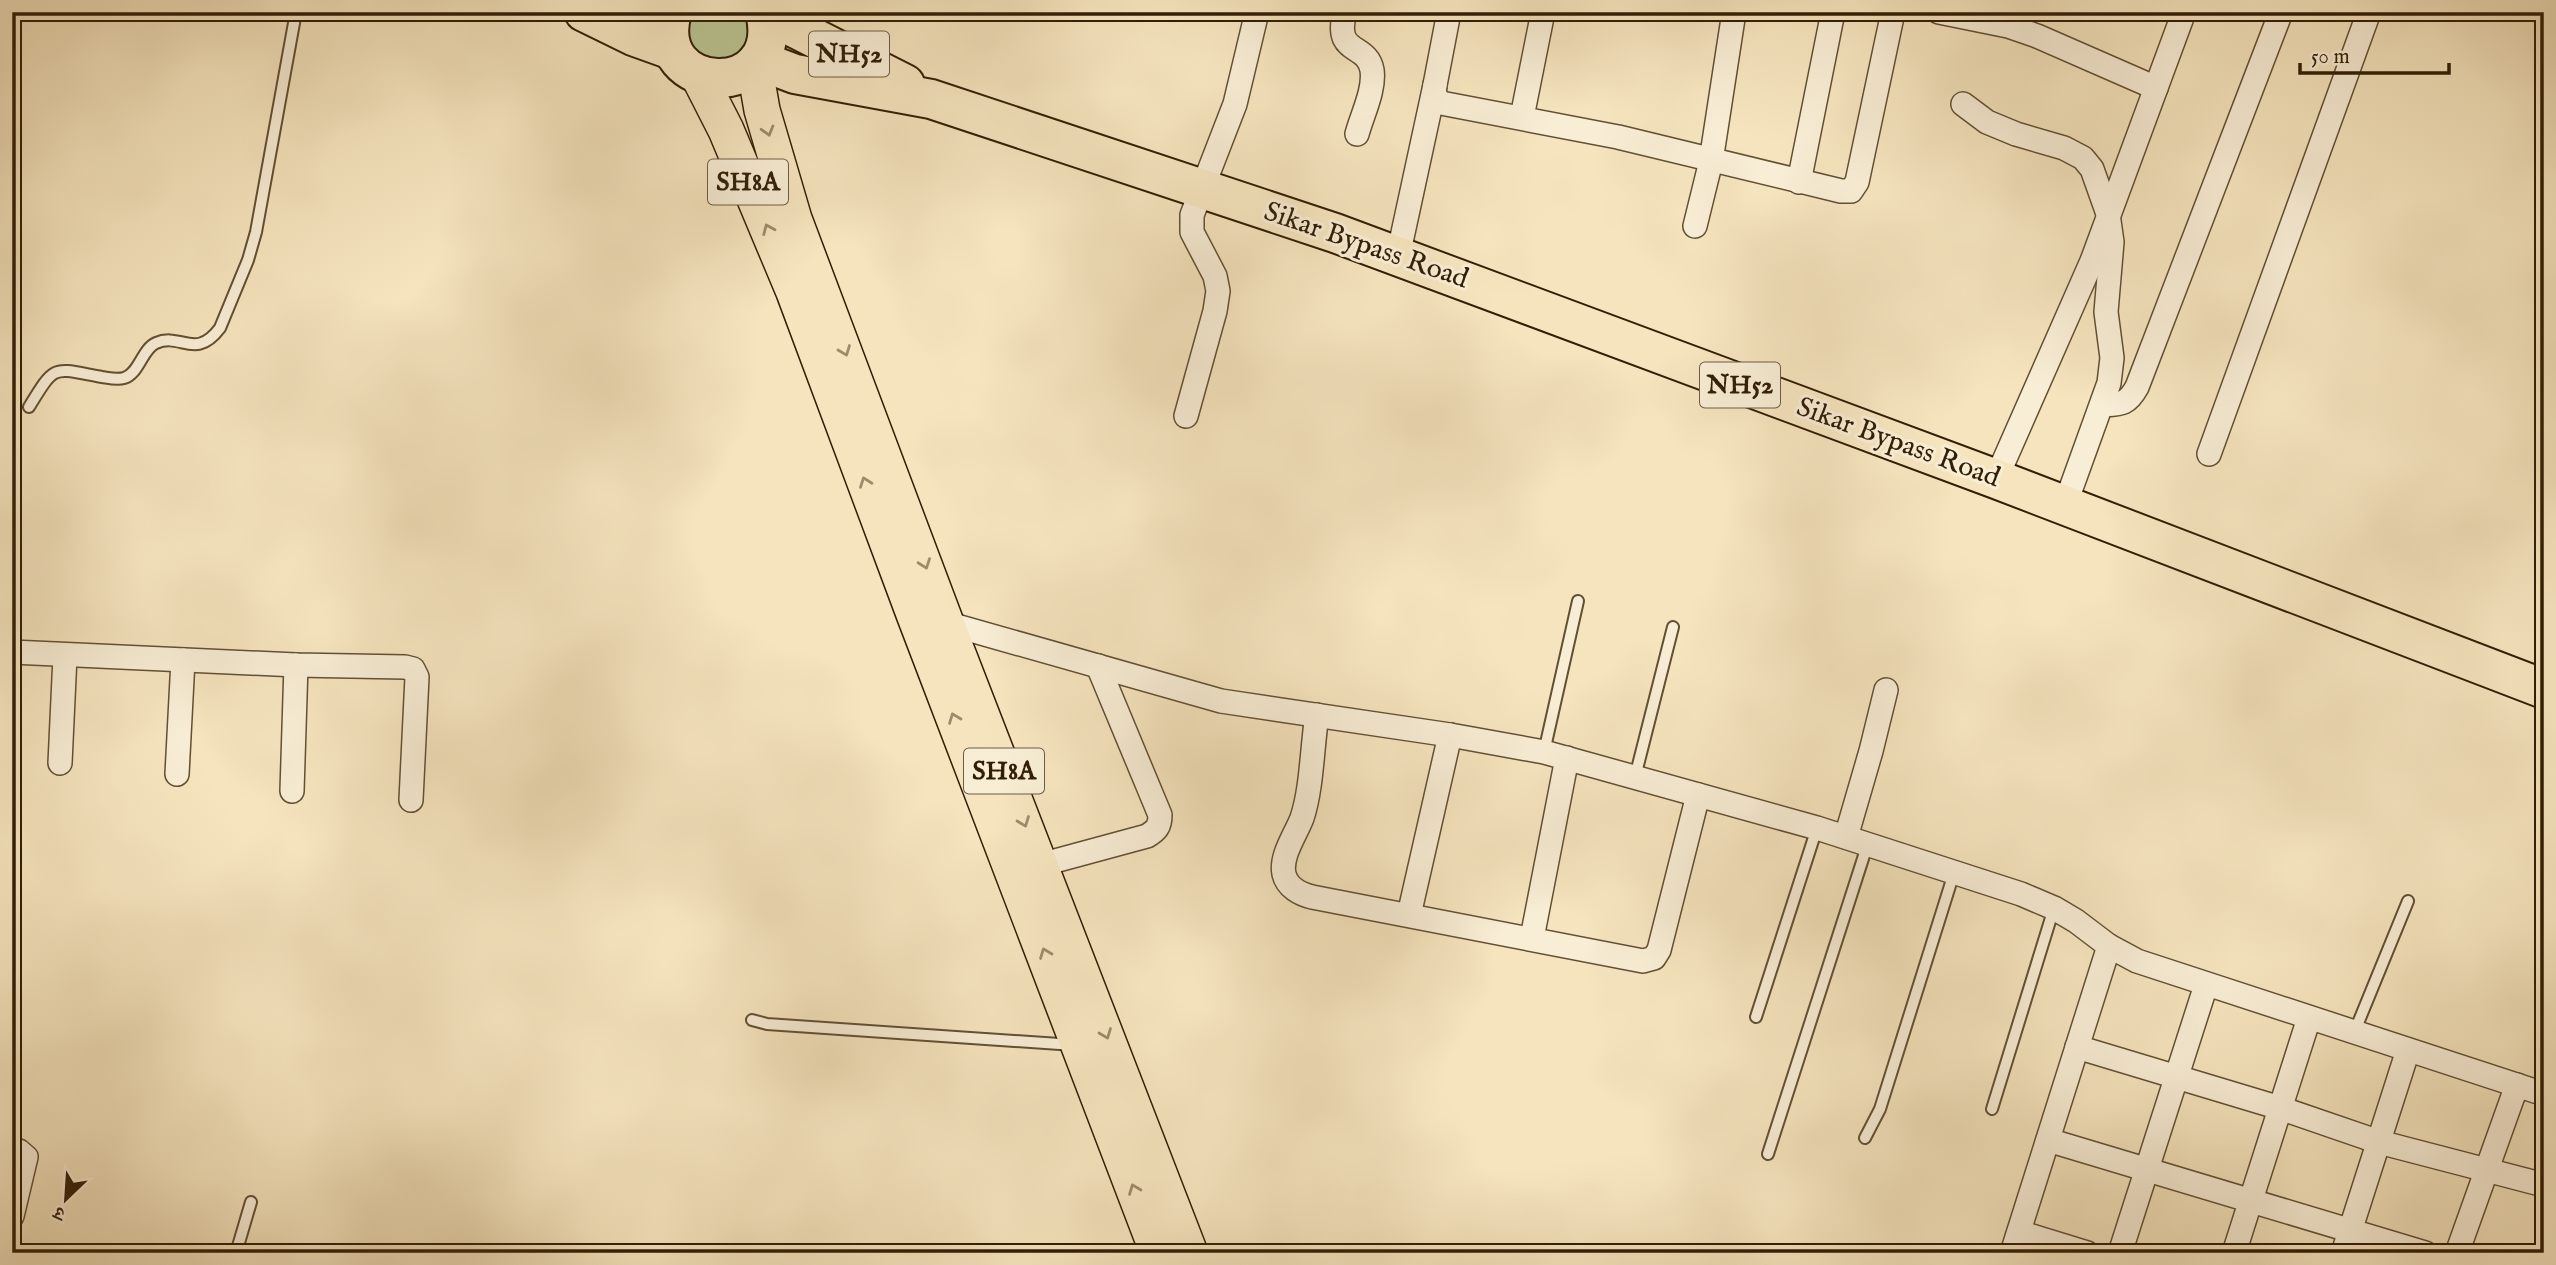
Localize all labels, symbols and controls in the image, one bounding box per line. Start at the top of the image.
road number: NH52 [809,32,889,76]
scale bar [2300,32,2449,76]
text: 50 m [2311,44,2350,71]
one-way arrow [760,125,775,137]
road number: SH8A [708,160,788,204]
street label: Sikar Bypass Road [1259,195,1473,297]
one-way arrow [762,223,776,236]
one-way arrow [837,345,851,357]
road number: NH52 [1700,362,1780,408]
street label: Sikar Bypass Road [1791,390,2005,496]
one-way arrow [859,477,873,489]
one-way arrow [917,558,931,570]
one-way arrow [949,713,963,725]
road number: SH8A [964,748,1044,793]
one-way arrow [1016,816,1030,828]
one-way arrow [1039,948,1053,960]
one-way arrow [1098,1028,1112,1040]
north arrow [32,1164,102,1234]
one-way arrow [1128,1183,1142,1195]
text: उ [49,1199,71,1226]

